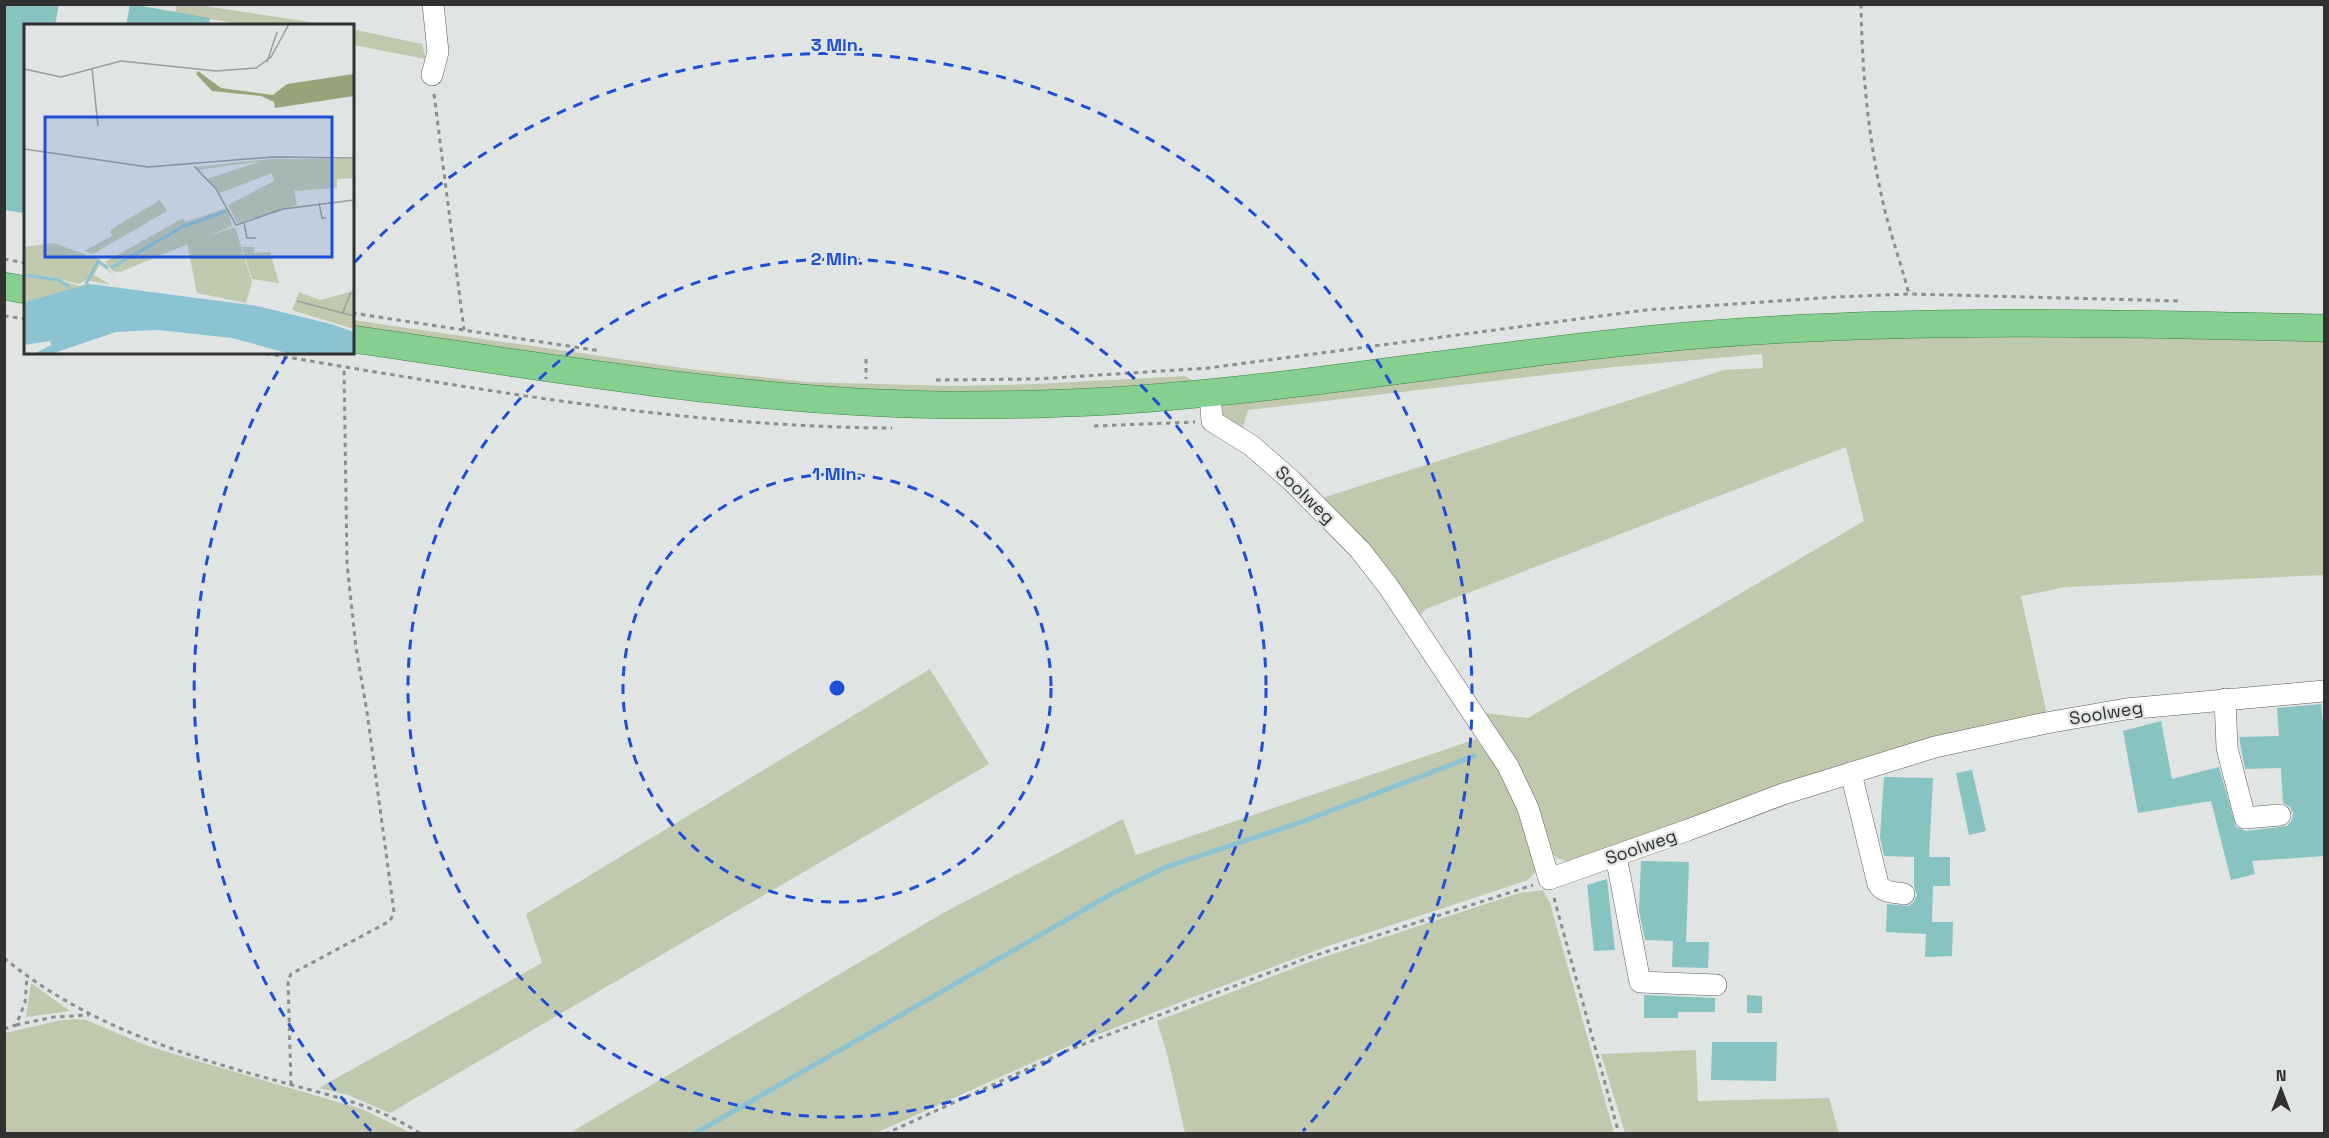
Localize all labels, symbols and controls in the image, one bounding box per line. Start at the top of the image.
inset map [24,24,354,354]
text: 3 Min. [811,33,863,56]
text: 2 Min. [811,247,863,270]
street label: Soolweg [1271,461,1340,529]
text: 1 Min. [812,462,862,485]
centre of rings [827,678,847,698]
street label: Soolweg [2068,695,2144,730]
street label: Soolweg [1602,824,1680,869]
north arrow [2251,1060,2311,1120]
text: N [2276,1065,2286,1086]

